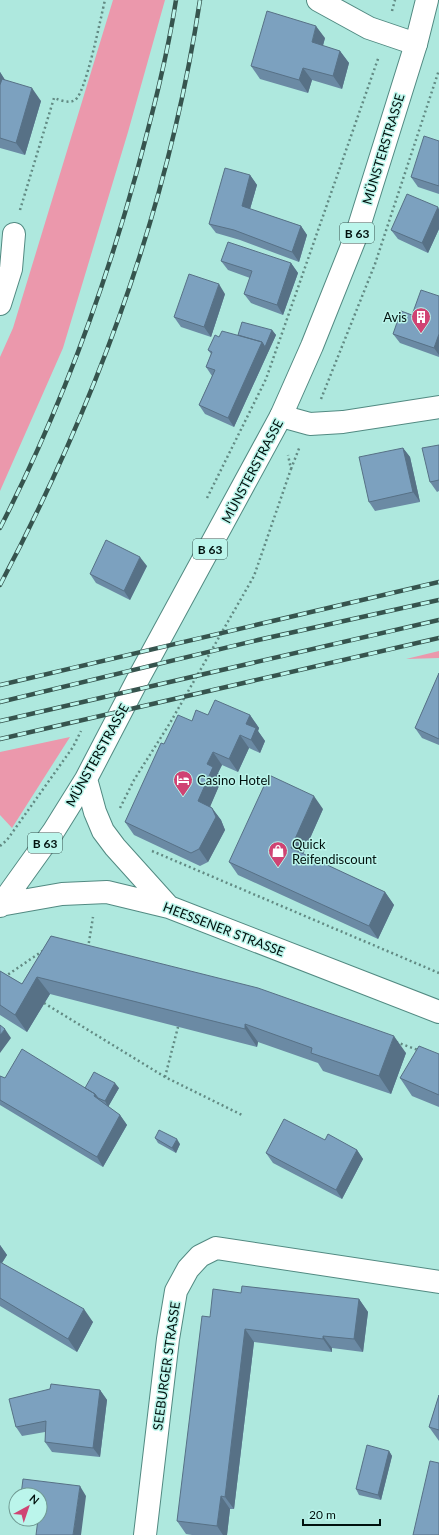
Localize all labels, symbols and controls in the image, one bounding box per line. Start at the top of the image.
street label: MÜNSTERSTRASSE [359,92,407,206]
road number: B 63 [340,223,374,243]
building icon: Avis [410,306,432,334]
place label: Avis [383,309,407,325]
street label: MÜNSTERSTRASSE [218,416,286,526]
road number: B 63 [193,539,227,559]
street label: MÜNSTERSTRASSE [62,701,132,809]
hotel icon: Casino Hotel [172,769,194,797]
place label: Casino Hotel [197,772,270,788]
road number: B 63 [28,833,62,853]
place label: Quick Reifendiscount [292,836,377,867]
shop icon: Quick Reifendiscount [267,840,289,868]
street label: HEESSENER STRASSE [161,898,287,960]
street label: SEEBURGER STRASSE [149,1301,183,1431]
north arrow [8,1487,48,1527]
text: N [27,1491,42,1507]
scale bar [303,1501,380,1527]
text: 20 m [309,1507,336,1522]

